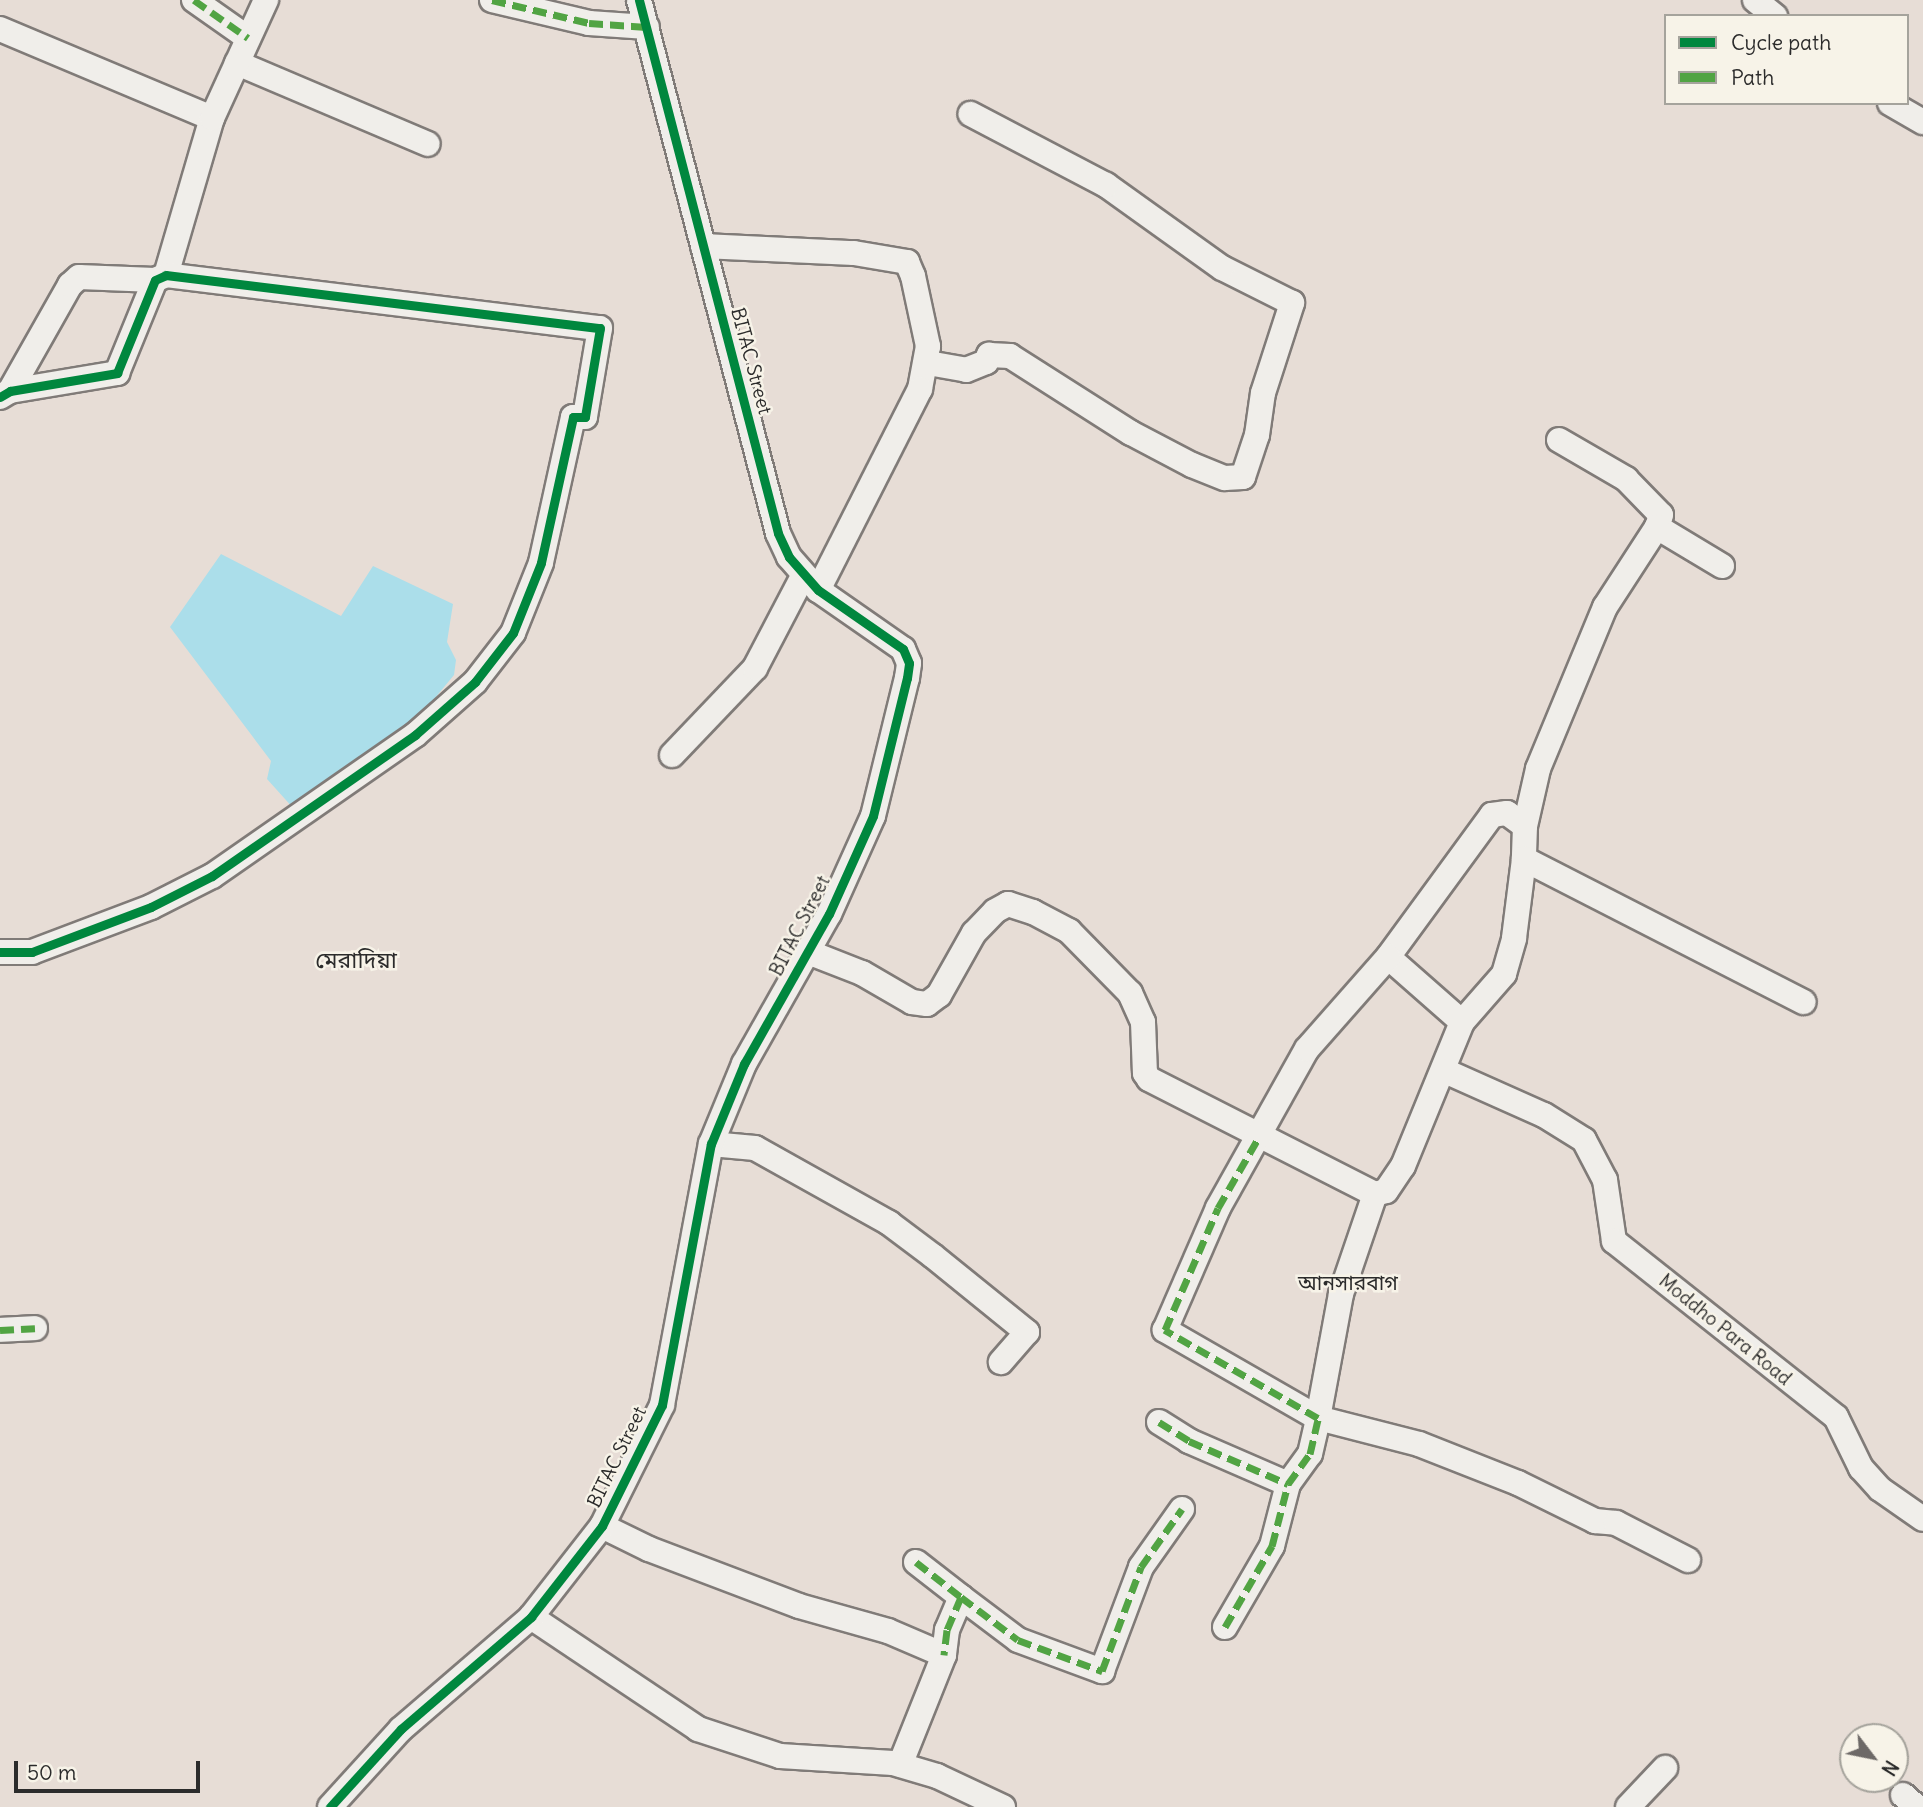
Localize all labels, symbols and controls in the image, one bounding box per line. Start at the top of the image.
legend [1664,14,1909,105]
text: Cycle path [1731,29,1831,56]
text: Path [1731,64,1774,91]
street label: BITAC Street [726,305,776,417]
street label: BITAC Street [765,872,835,980]
district label: মেরাদিয়া [315,946,397,974]
district label: আনসারবাগ [1298,1270,1398,1296]
street label: Moddho Para Road [1654,1270,1796,1390]
street label: BITAC Street [583,1403,651,1511]
north arrow [1839,1723,1909,1793]
scale bar [18,1748,203,1792]
text: N [1876,1756,1904,1780]
text: 50 m [27,1759,76,1786]

